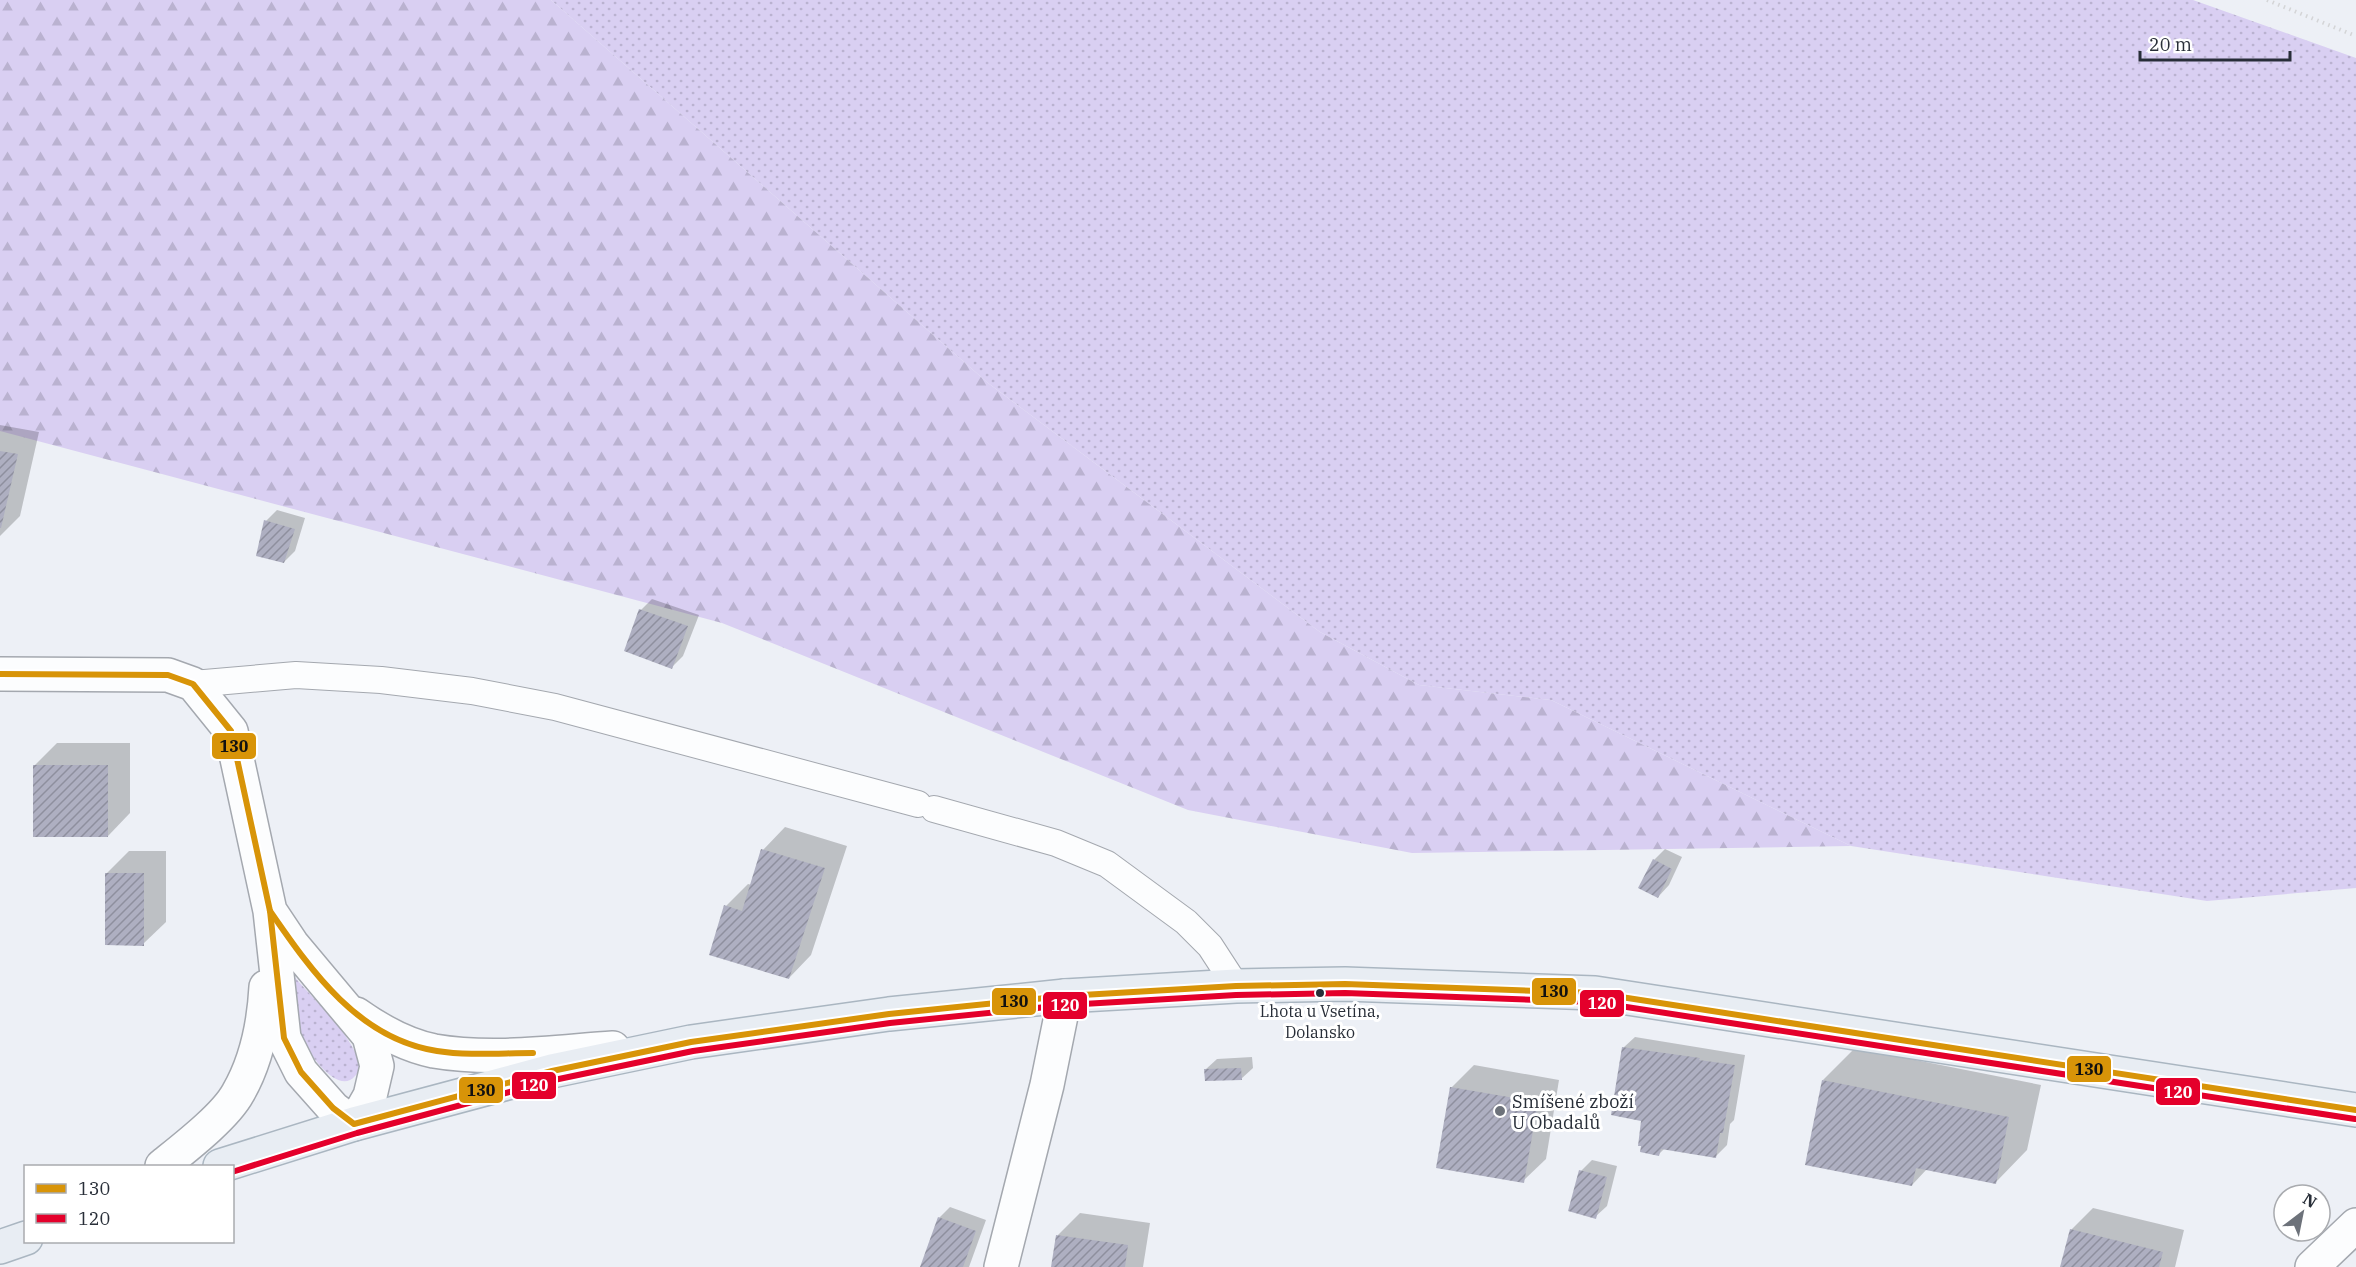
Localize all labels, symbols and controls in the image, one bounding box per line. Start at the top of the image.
scale bar [2140,24,2290,62]
text: 20 m [2149,33,2192,56]
line badge: 130 [211,732,257,760]
text: 130 [220,736,249,756]
line badge: 130 [1531,977,1577,1006]
text: 130 [1540,981,1569,1001]
line badge: 130 [991,987,1037,1016]
marker: Lhota u Vsetína, Dolansko [1314,987,1326,999]
line badge: 120 [1579,989,1625,1018]
text: 130 [1000,991,1029,1011]
line badge: 120 [1042,991,1088,1020]
text: 120 [1588,993,1617,1013]
text: 120 [1051,995,1080,1015]
place label: Lhota u Vsetína, Dolansko [1260,1001,1380,1042]
line badge: 130 [2066,1055,2112,1083]
text: 130 [2075,1059,2104,1079]
line badge: 120 [511,1071,557,1100]
text: 120 [520,1075,549,1095]
line badge: 130 [458,1076,504,1104]
line badge: 120 [2155,1077,2201,1106]
text: 130 [467,1080,496,1100]
text: 120 [2164,1082,2193,1102]
place label: Smíšené zboží U Obadalů [1512,1090,1634,1134]
marker: Smíšené zboží U Obadalů [1493,1104,1507,1118]
legend [24,1165,234,1243]
text: 130 [78,1177,110,1200]
north arrow [2272,1183,2332,1243]
text: N [2299,1188,2321,1212]
text: 120 [78,1207,110,1230]

